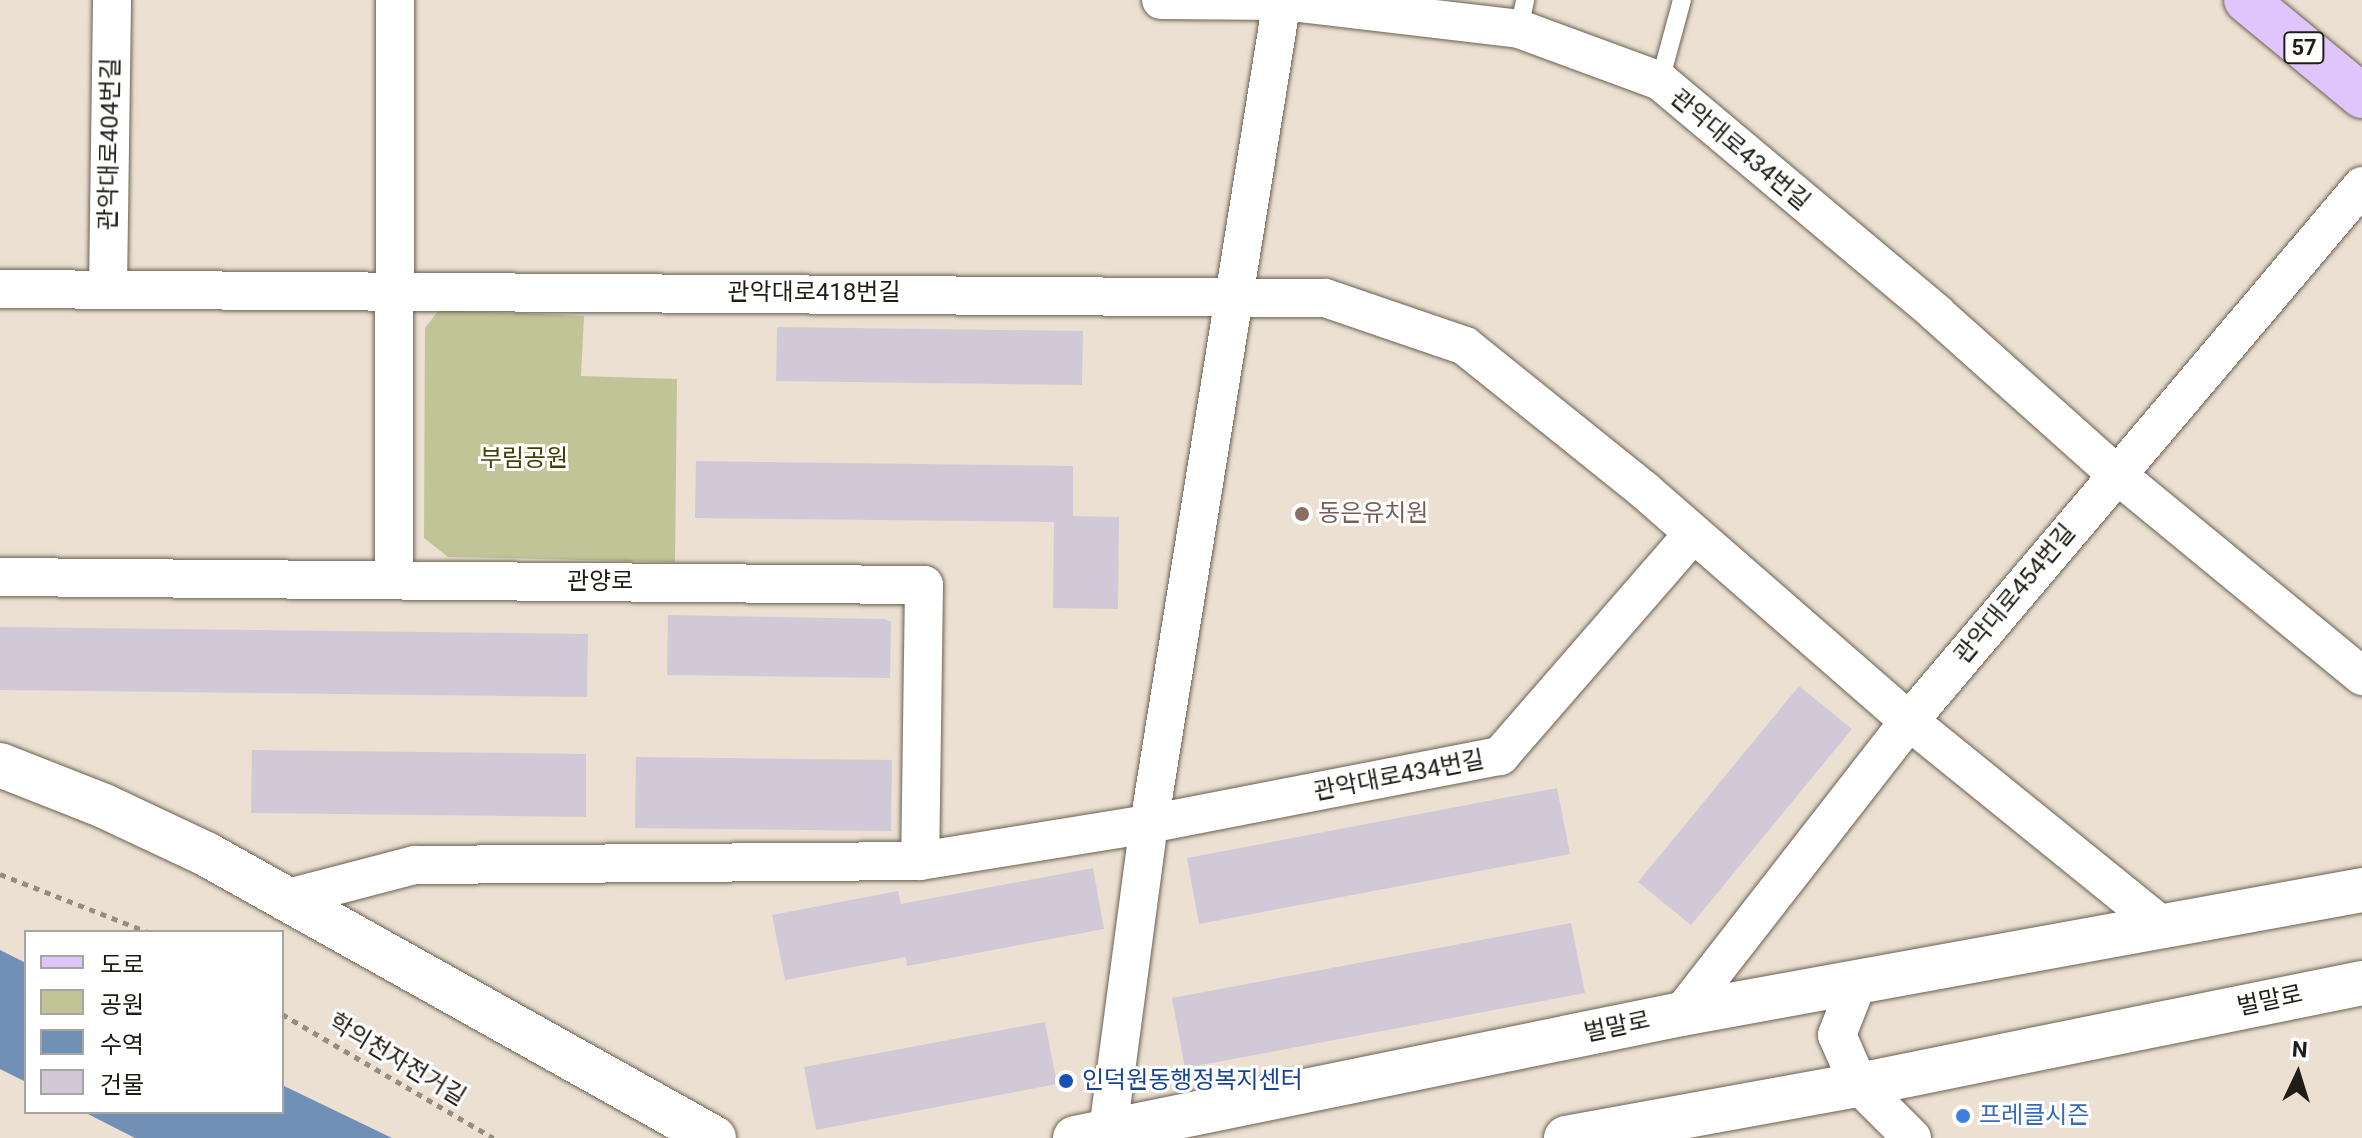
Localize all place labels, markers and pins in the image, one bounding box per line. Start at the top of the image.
place label: 동은유치원 [1318,500,1428,528]
marker: 동은유치원 [1293,505,1311,523]
place label: 인덕원동행정복지센터 [1082,1067,1303,1095]
marker: 인덕원동행정복지센터 [1057,1072,1075,1090]
place label: 프레클시즌 [1979,1102,2089,1130]
marker: 프레클시즌 [1954,1107,1972,1125]

